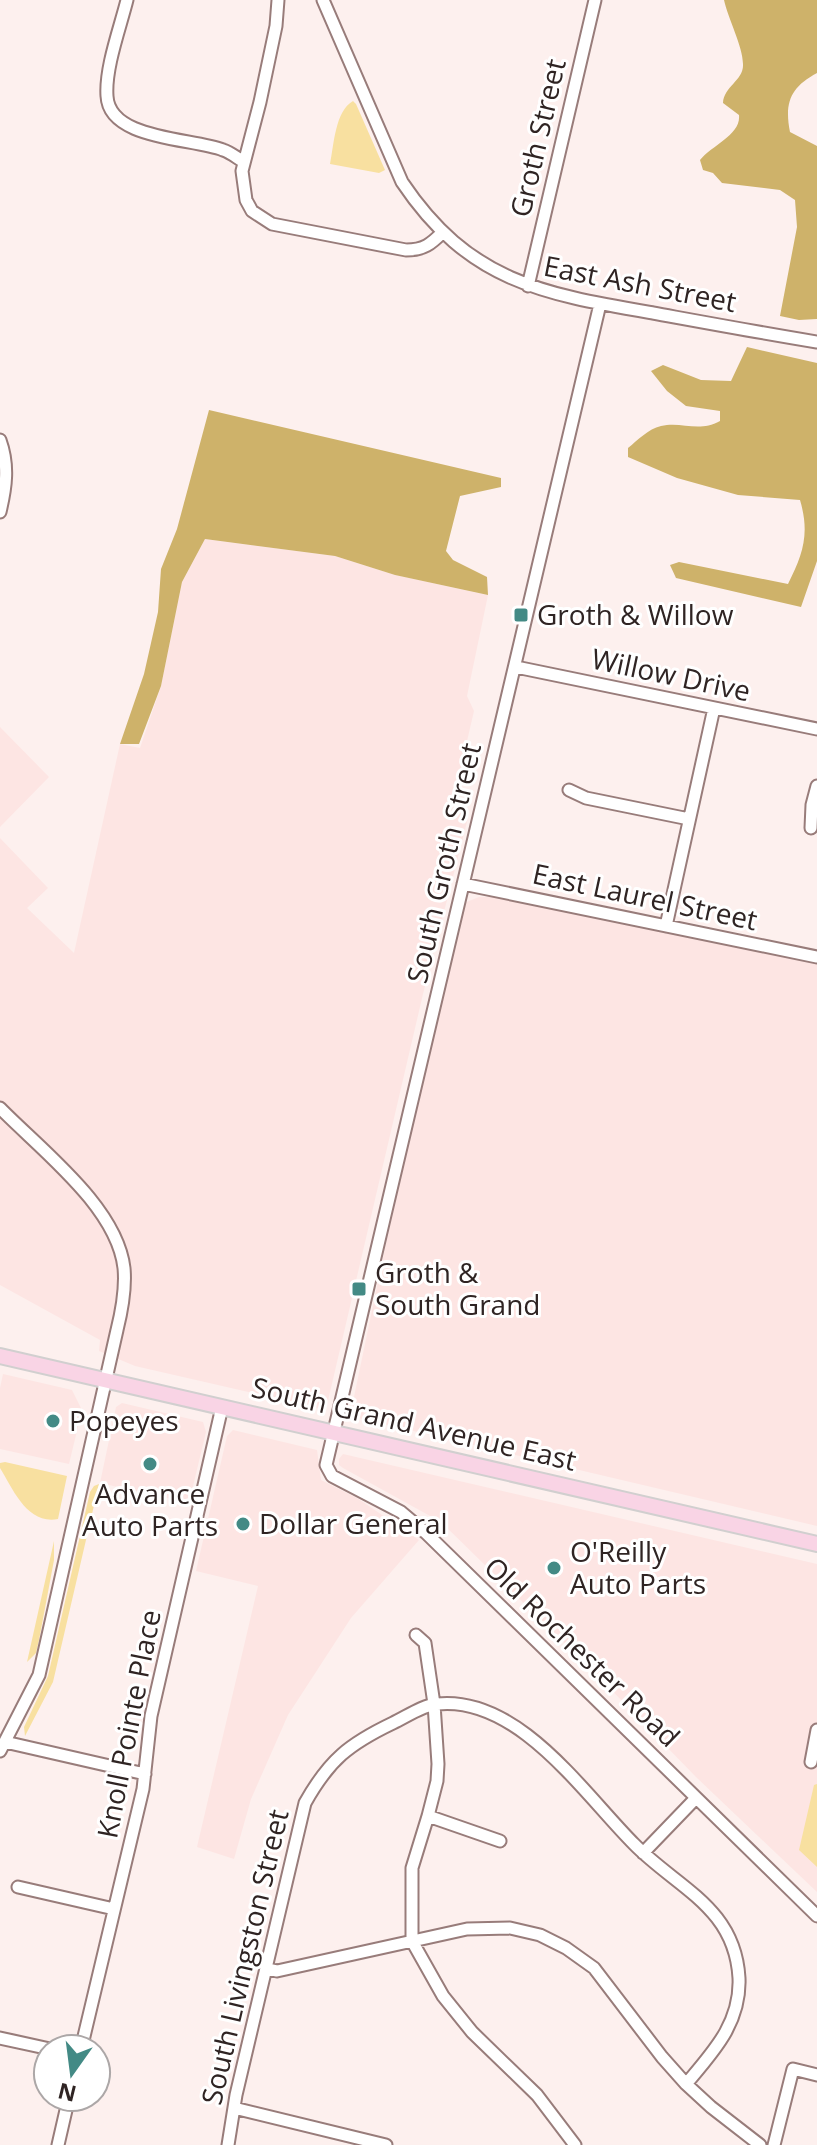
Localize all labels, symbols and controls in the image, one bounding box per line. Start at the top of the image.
street label: Groth Street [500,55,574,221]
street label: East Ash Street [541,246,740,320]
place label: Groth & Willow [537,595,734,633]
marker: Groth & Willow [512,606,530,624]
street label: Willow Drive [588,639,754,709]
street label: South Groth Street [397,739,489,986]
street label: East Laurel Street [529,854,761,938]
place label: Groth & South Grand [375,1253,540,1323]
marker: Groth & South Grand [350,1280,368,1298]
street label: South Grand Avenue East [248,1367,580,1479]
place label: Popeyes [69,1401,179,1439]
marker: Popeyes [44,1412,62,1430]
marker: Advance Auto Parts [141,1455,159,1473]
place label: Advance Auto Parts [82,1474,218,1544]
place label: Dollar General [259,1504,448,1542]
marker: Dollar General [234,1515,252,1533]
place label: O'Reilly Auto Parts [570,1532,706,1602]
street label: Old Rochester Road [477,1548,689,1755]
marker: O'Reilly Auto Parts [545,1559,563,1577]
street label: Knoll Pointe Place [87,1606,169,1841]
street label: South Livingston Street [192,1805,296,2108]
north arrow [32,2033,112,2113]
text: N [55,2077,79,2110]

